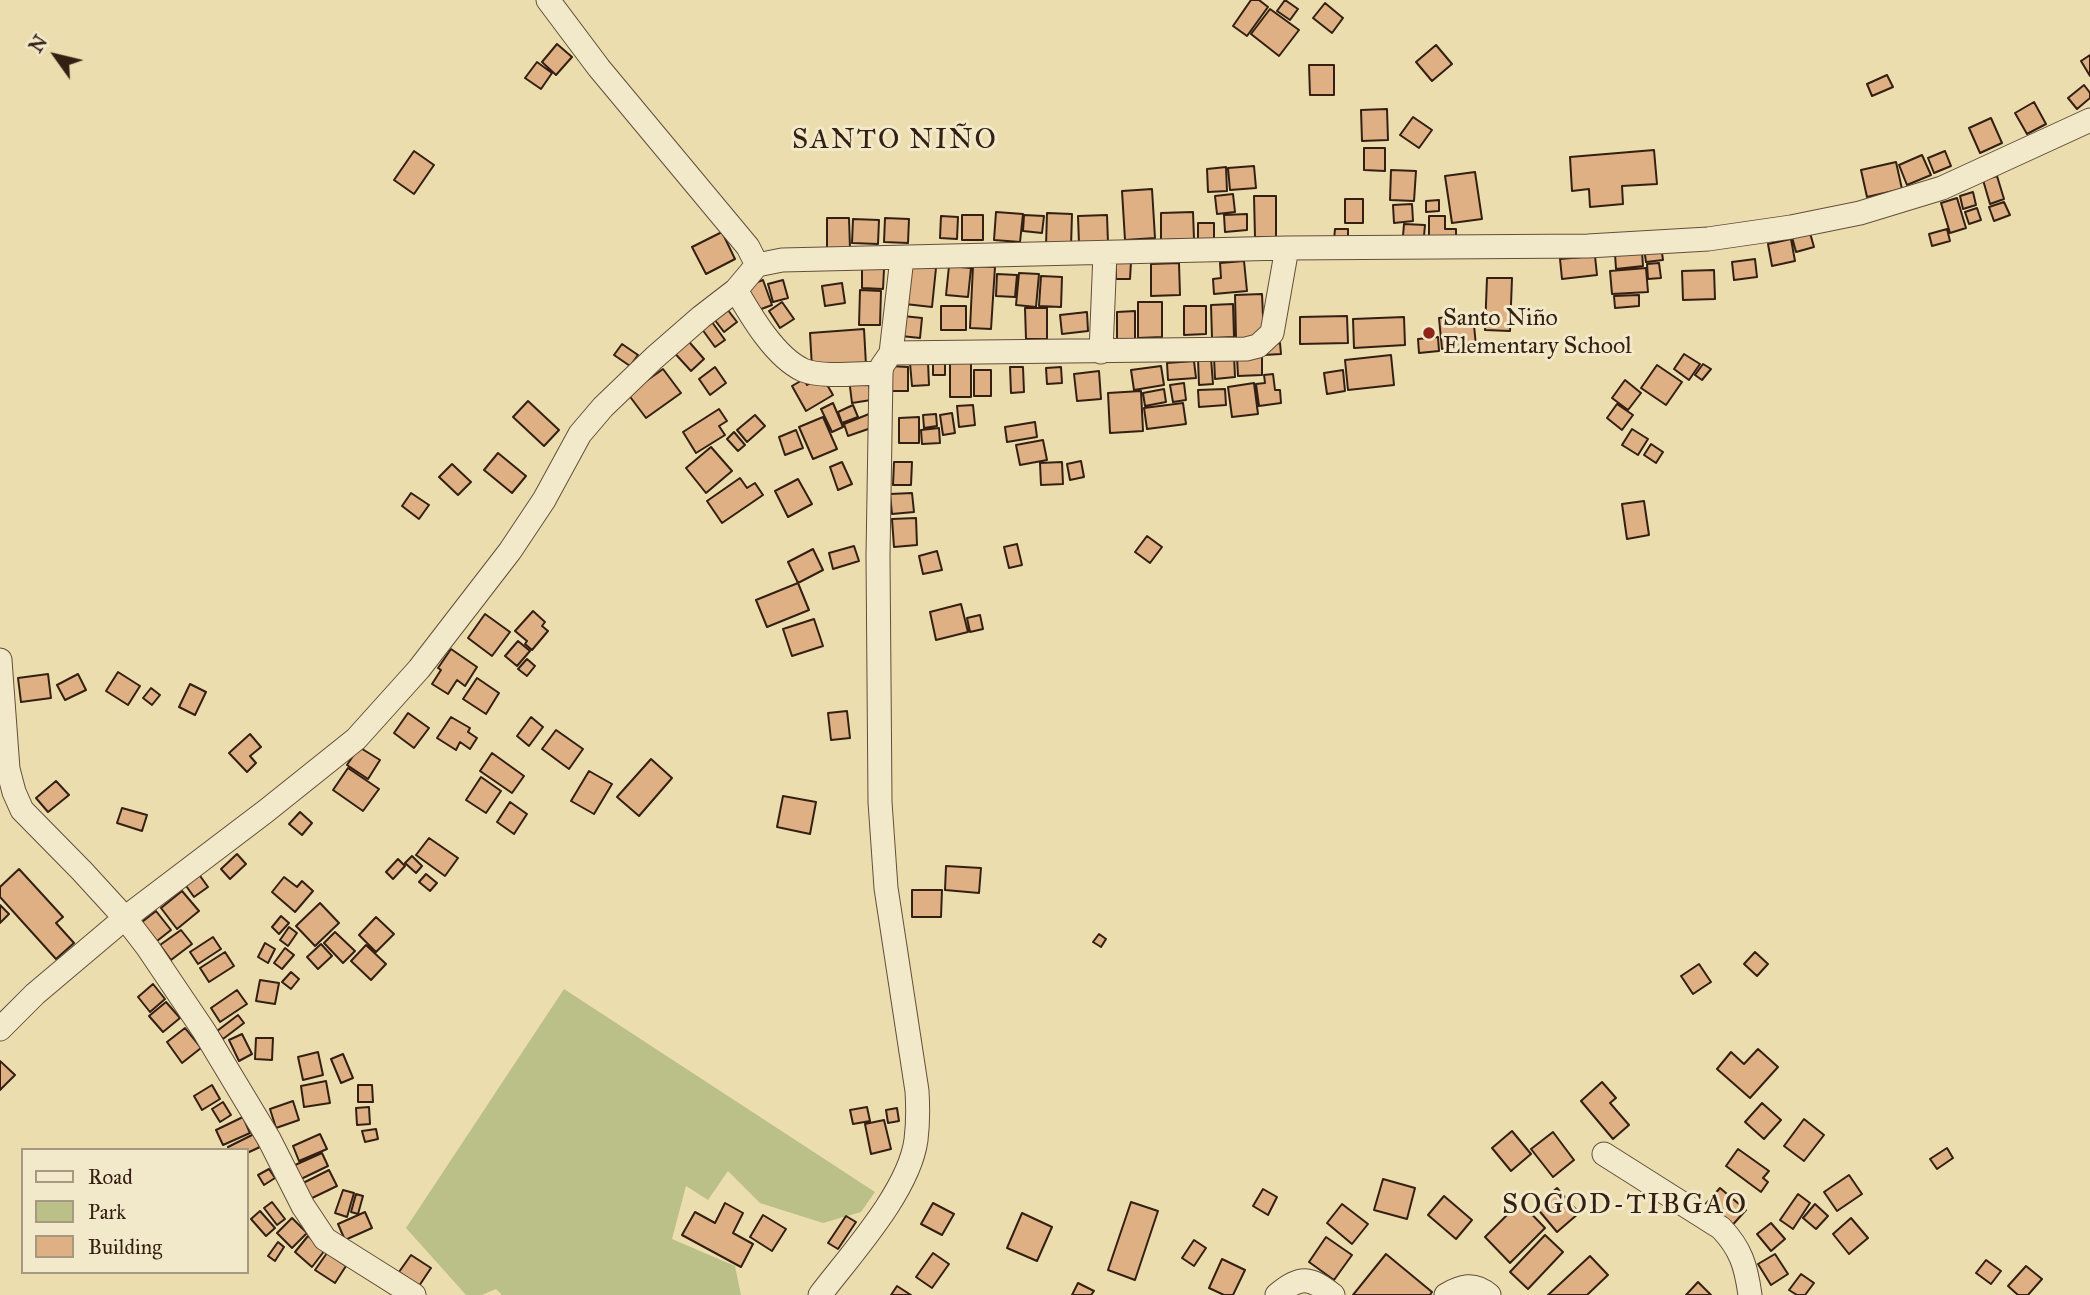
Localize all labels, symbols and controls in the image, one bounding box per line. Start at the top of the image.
north arrow [21,21,91,91]
text: N [24,31,52,57]
district label: SANTO NIÑO [793,124,997,158]
place label: Santo Niño Elementary School [1443,305,1632,361]
marker: Santo Niño Elementary School [1421,325,1437,341]
legend [21,1148,248,1274]
text: Road [88,1164,133,1190]
district label: SOGOD-TIBGAO [1503,1189,1747,1223]
text: Park [88,1199,126,1225]
text: Building [88,1234,162,1260]

